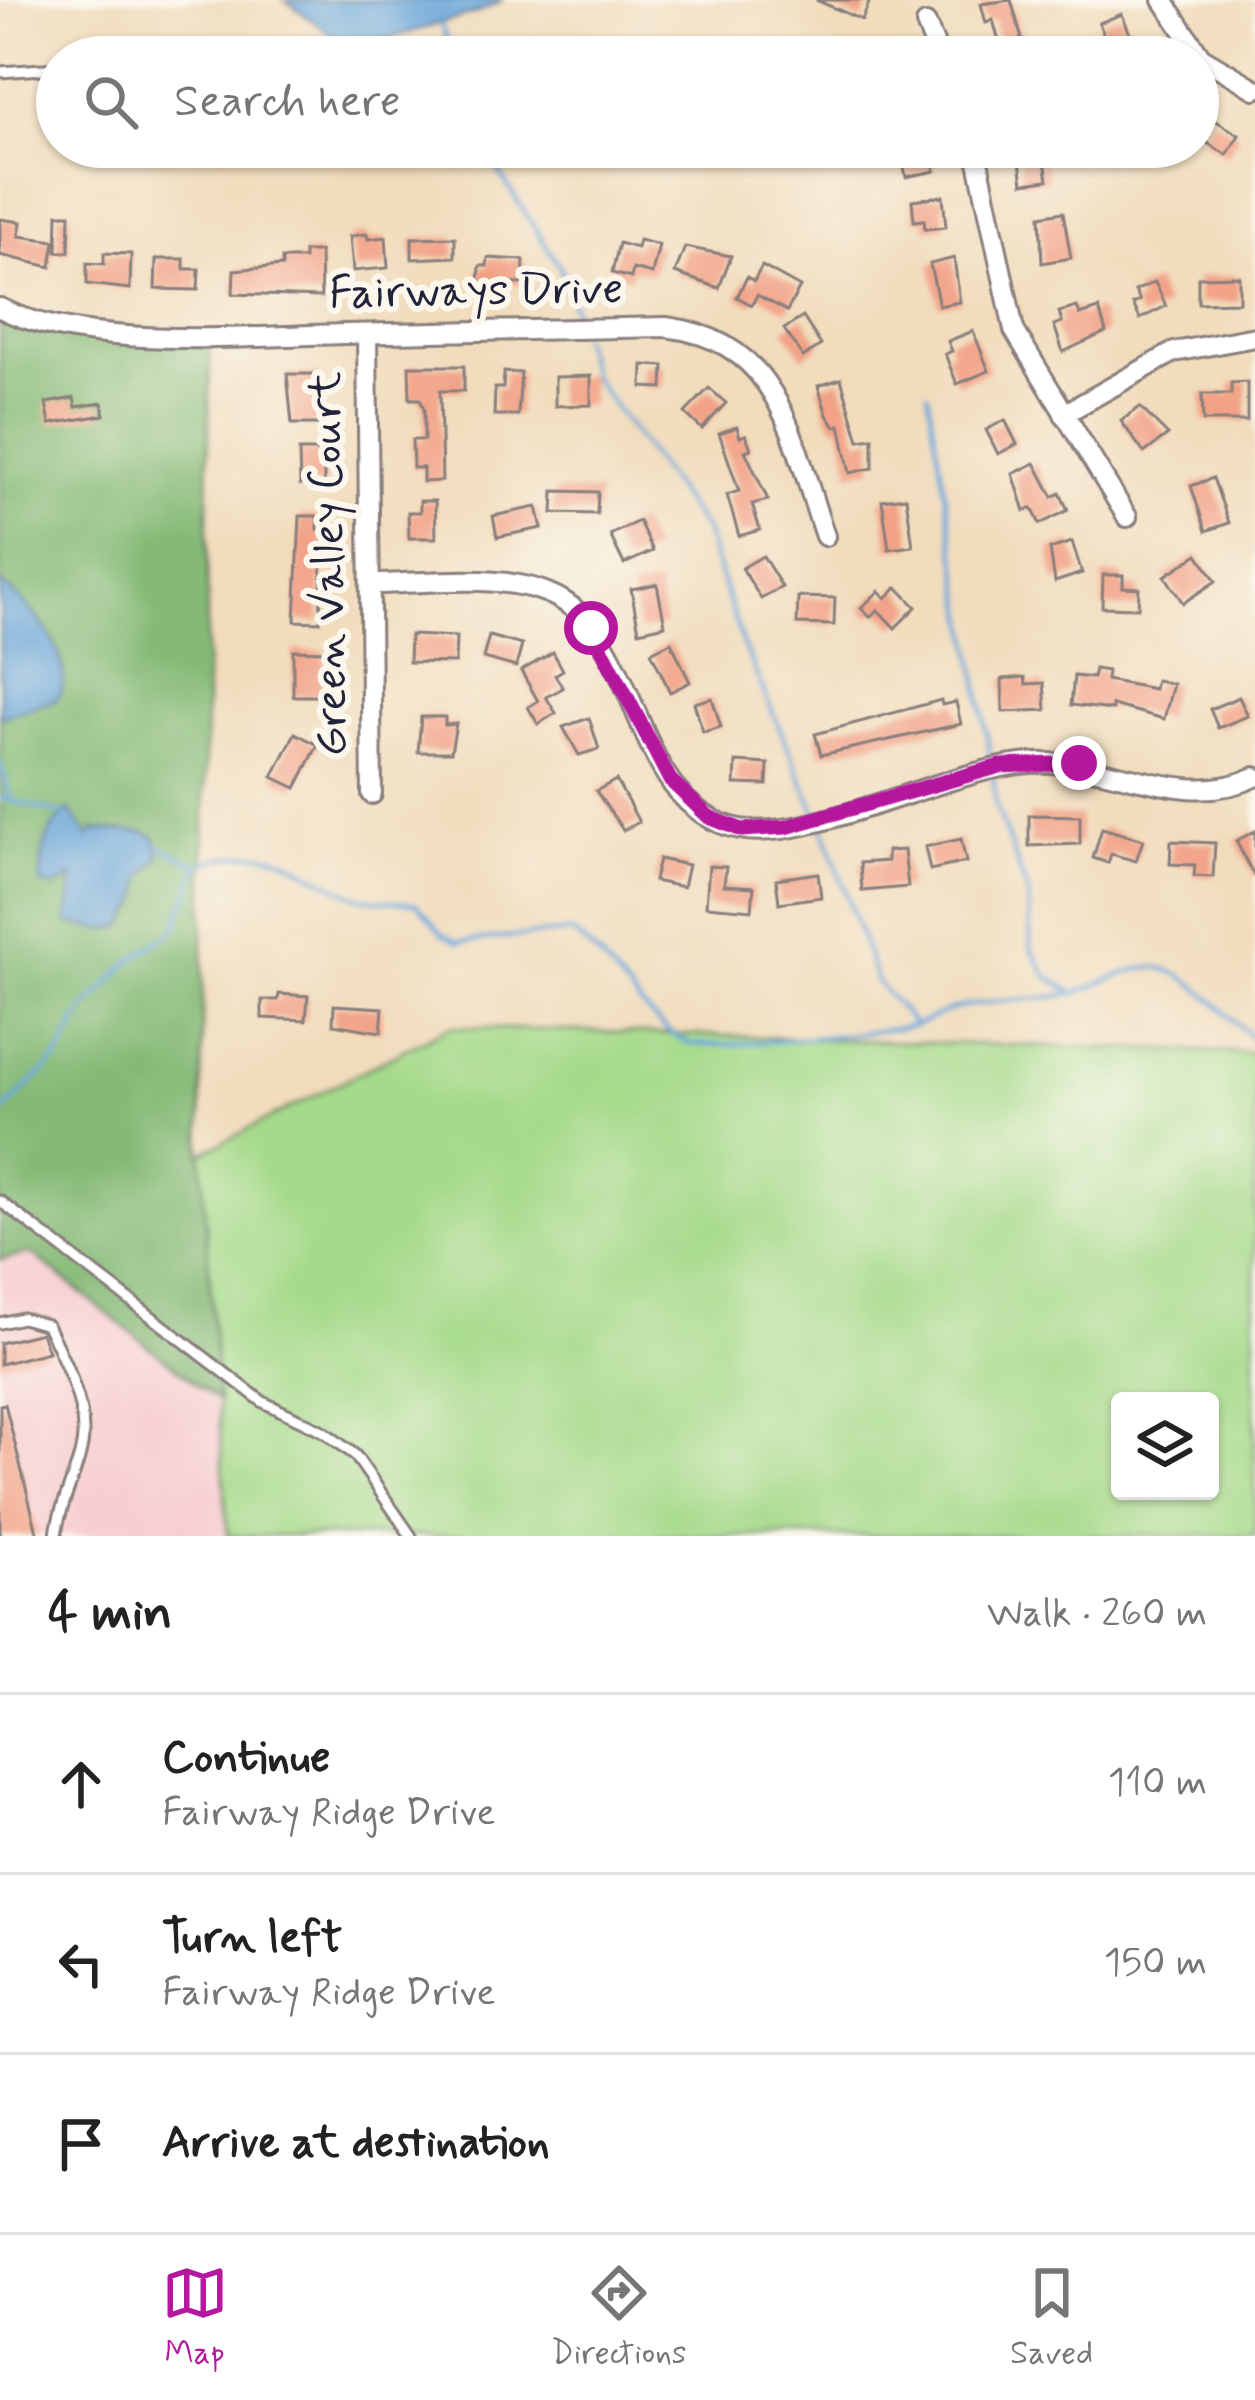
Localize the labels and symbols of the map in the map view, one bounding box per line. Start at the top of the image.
street label: Fairways Drive [328,260,624,324]
street label: Green Valley Court [297,371,363,757]
route start [564,601,618,655]
route end [1052,736,1106,790]

